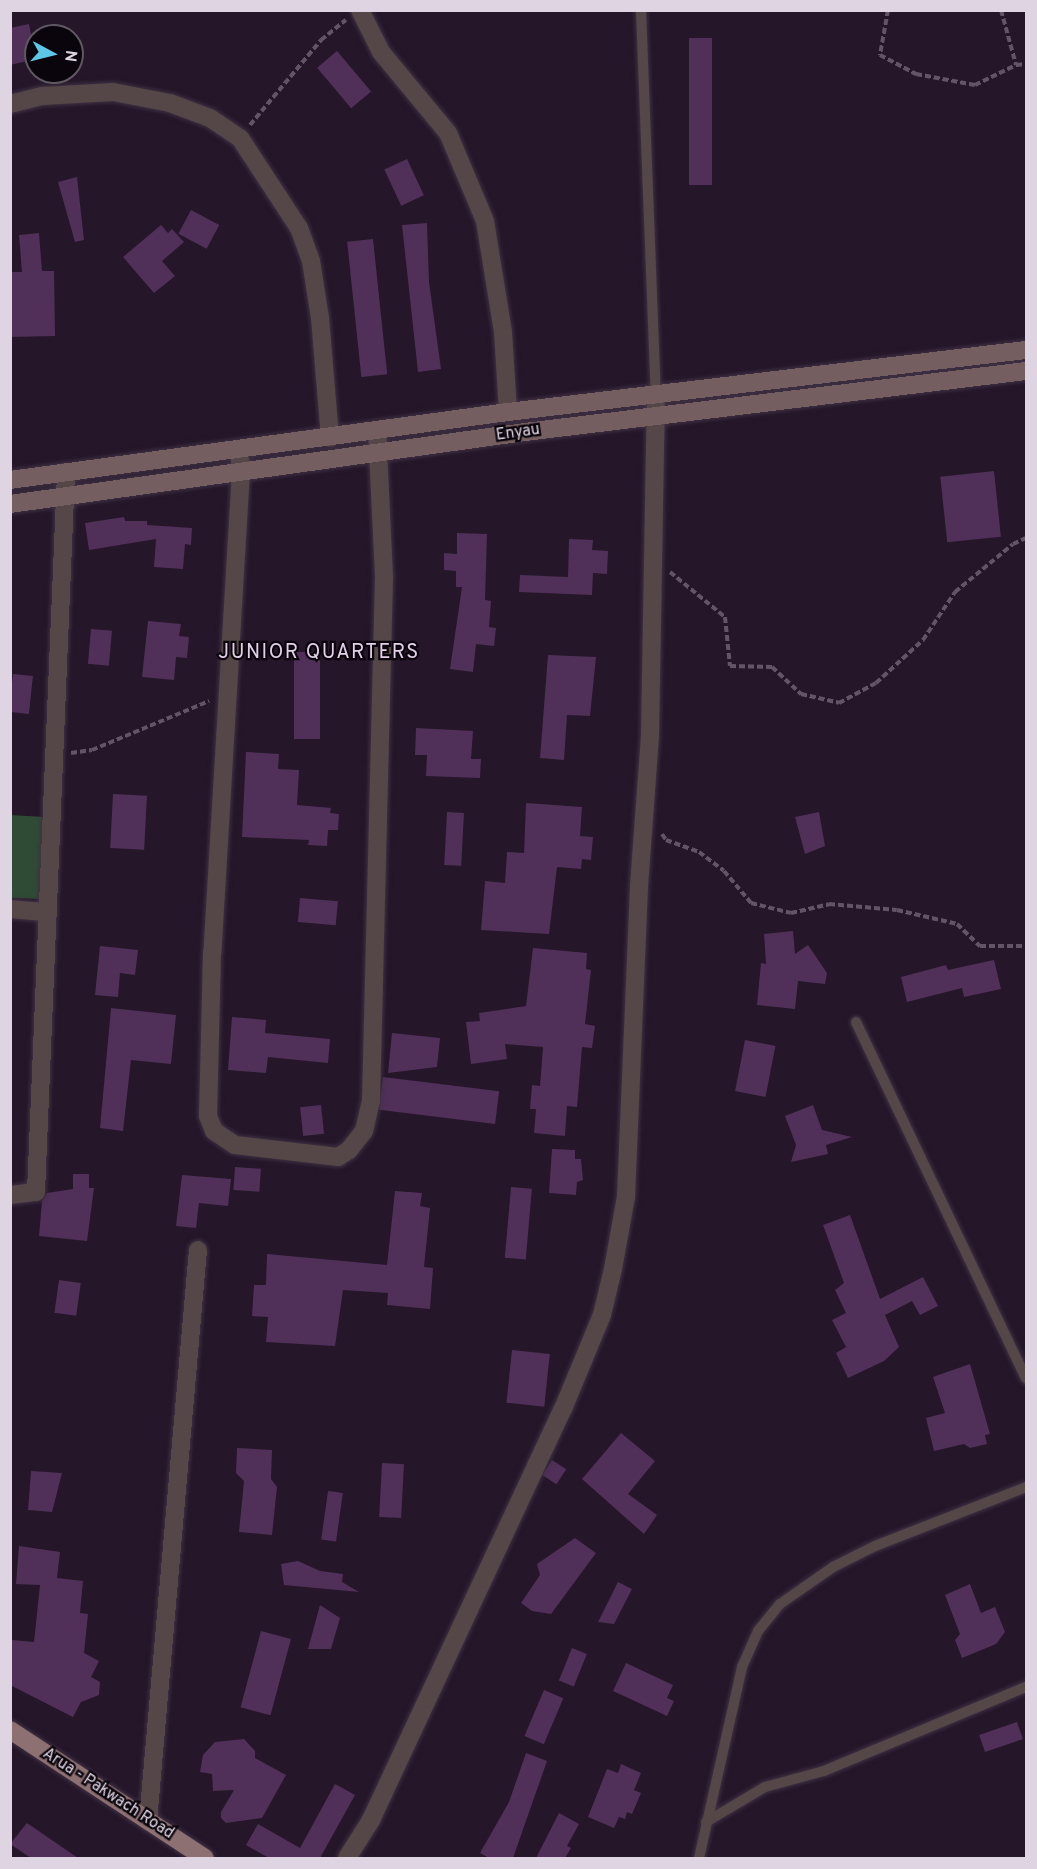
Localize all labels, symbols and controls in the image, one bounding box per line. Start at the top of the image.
north arrow [24,24,84,84]
text: N [59,49,81,63]
street label: Enyau [495,420,541,446]
district label: JUNIOR QUARTERS [218,641,420,665]
street label: Arua - Pakwach Road [39,1744,177,1844]

